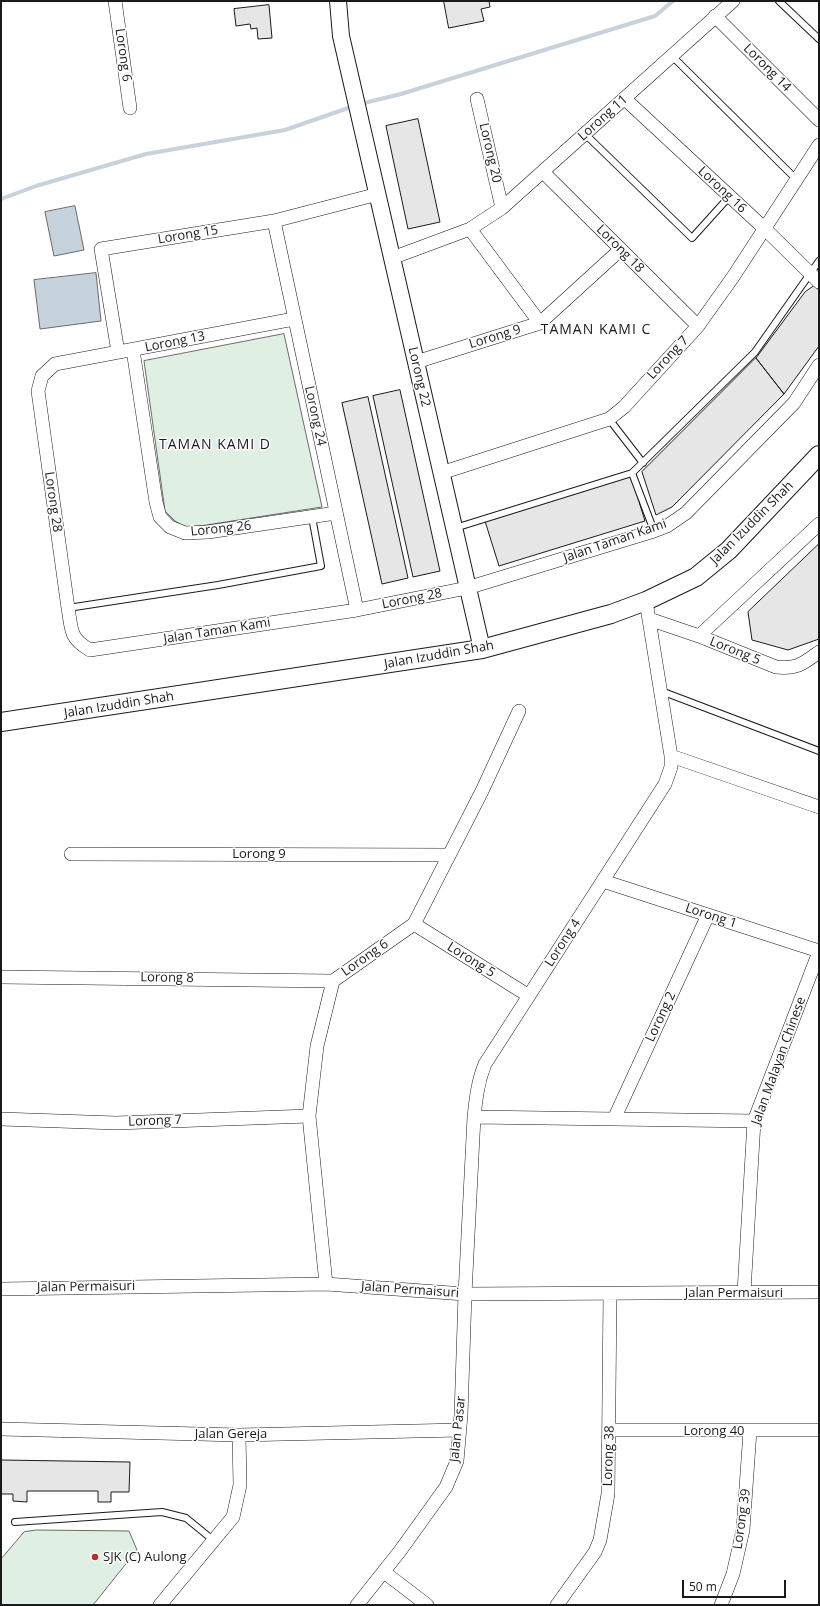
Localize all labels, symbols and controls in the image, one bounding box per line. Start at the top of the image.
street label: Lorong 6 [112,27,134,83]
street label: Lorong 14 [740,41,794,95]
street label: Lorong 11 [575,92,631,144]
street label: Lorong 20 [476,122,504,184]
street label: Lorong 16 [694,163,750,217]
street label: Lorong 18 [593,222,647,276]
street label: Lorong 15 [157,223,219,247]
street label: Lorong 9 [467,322,523,352]
district label: TAMAN KAMI C [541,322,651,338]
street label: Lorong 13 [144,329,206,355]
street label: Lorong 7 [644,333,692,383]
street label: Lorong 22 [405,346,433,408]
street label: Lorong 24 [301,385,329,447]
district label: TAMAN KAMI D [159,437,271,453]
street label: Lorong 28 [41,471,65,533]
street label: Jalan Izuddin Shah [707,478,797,568]
street label: Jalan Taman Kami [561,516,669,566]
street label: Lorong 26 [190,518,252,540]
street label: Lorong 28 [381,586,443,612]
street label: Jalan Taman Kami [162,615,272,647]
street label: Lorong 5 [707,634,763,668]
street label: Jalan Izuddin Shah [383,638,495,672]
street label: Jalan Izuddin Shah [63,689,175,721]
street label: Lorong 9 [232,846,286,862]
street label: Lorong 1 [683,900,739,932]
street label: Lorong 4 [542,916,584,970]
street label: Lorong 6 [339,936,391,980]
street label: Lorong 5 [444,939,498,981]
street label: Lorong 8 [140,970,194,986]
street label: Lorong 2 [643,989,679,1045]
street label: Jalan Malayan Chinese [749,995,809,1127]
street label: Lorong 7 [128,1112,182,1130]
street label: Jalan Permaisuri [37,1278,135,1296]
street label: Jalan Permaisuri [360,1279,460,1301]
street label: Jalan Permaisuri [685,1285,783,1301]
street label: Jalan Pasar [447,1395,469,1463]
street label: Lorong 40 [683,1423,745,1439]
street label: Lorong 38 [600,1425,618,1487]
street label: Jalan Gereja [195,1426,267,1442]
street label: Lorong 39 [730,1488,754,1550]
place label: SJK (C) Aulong [103,1549,187,1565]
marker: SJK (C) Aulong [90,1552,100,1562]
scale bar [684,1572,788,1598]
text: 50 m [689,1578,717,1595]

